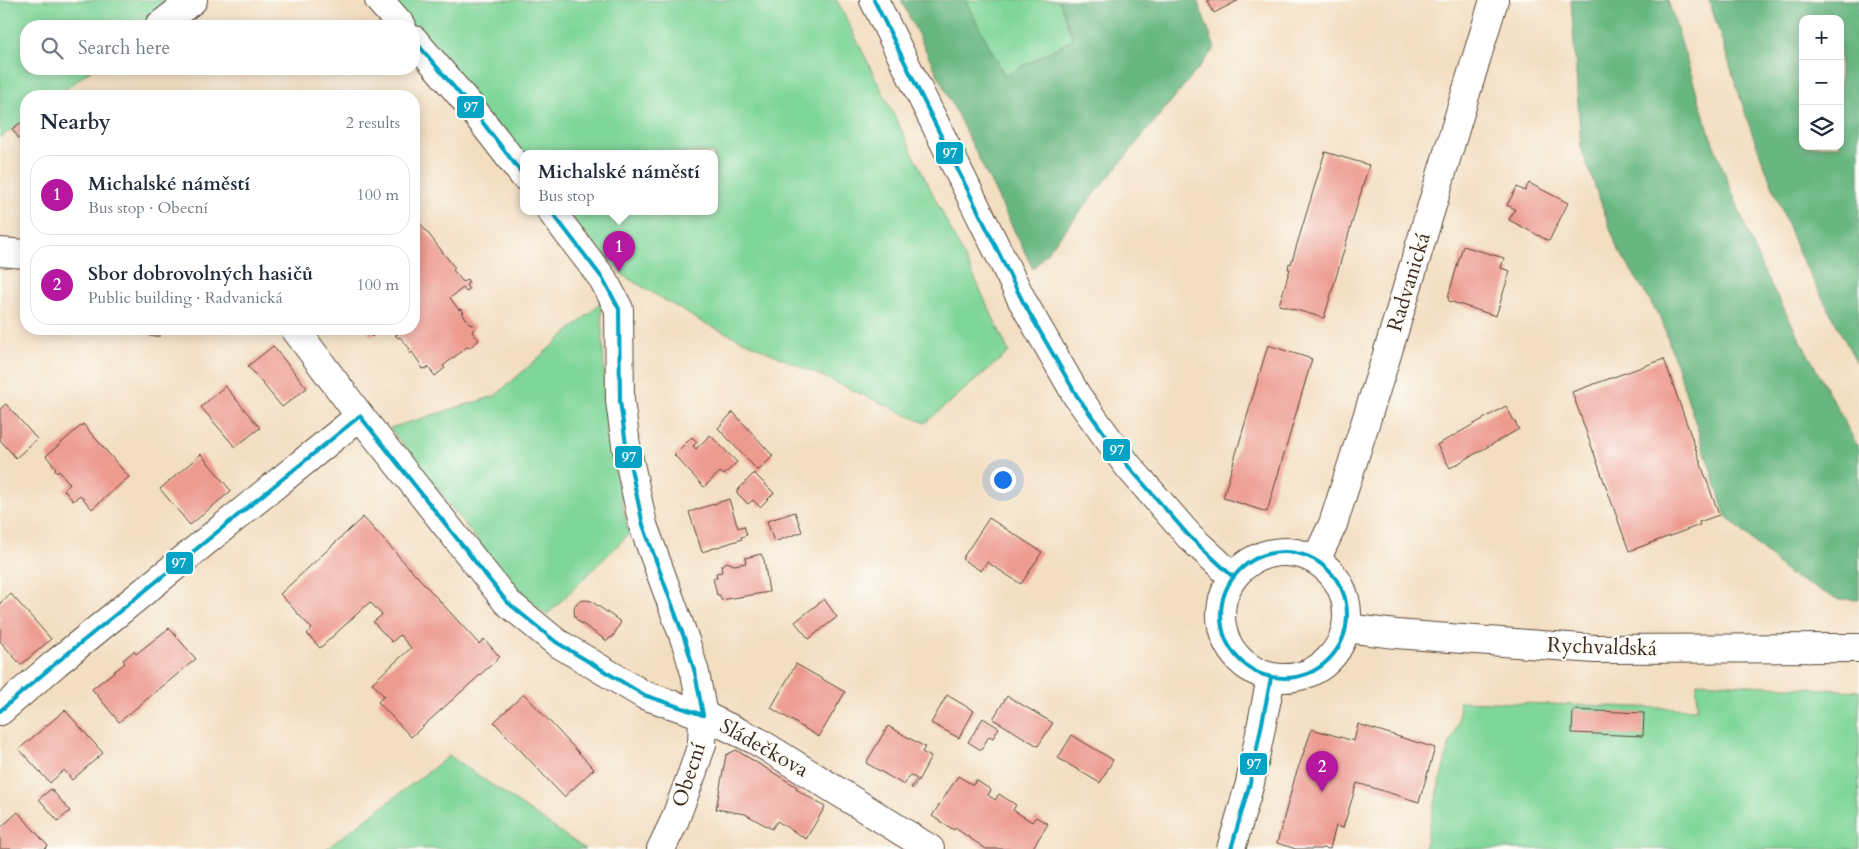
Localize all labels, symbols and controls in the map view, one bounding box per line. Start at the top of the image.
map controls [1799,15,1844,150]
button: + [1799,15,1844,60]
search box [20,20,420,75]
icon: search [38,34,66,62]
text: Search here [78,35,170,61]
button: − [1799,60,1844,105]
line badge: 97 [456,95,485,119]
text: 97 [464,98,478,117]
button: layers [1799,105,1844,150]
text: Nearby [40,108,111,137]
text: 2 results [346,112,400,134]
line badge: 97 [935,141,964,165]
text: 97 [943,144,957,163]
popup [520,150,718,215]
text: Michalské náměstí [538,159,700,185]
text: Michalské náměstí [88,171,250,197]
text: 1 [53,184,61,206]
text: 100 m [357,184,399,206]
text: Bus stop [538,185,595,207]
text: Bus stop · Obecní [88,197,208,219]
street label: Radvanická [1380,229,1438,335]
pin: 1 [603,231,635,272]
text: Sbor dobrovolných hasičů [88,261,313,287]
text: 2 [53,274,61,296]
text: 100 m [357,274,399,296]
text: Public building · Radvanická [88,287,283,309]
line badge: 97 [1102,438,1131,462]
text: 97 [1110,441,1124,460]
line badge: 97 [614,445,643,469]
text: 97 [622,448,636,467]
your location [990,467,1016,493]
line badge: 97 [165,551,194,575]
text: 97 [172,554,186,573]
street label: Rychvaldská [1546,631,1658,663]
street label: Sládečkova [714,712,814,784]
street label: Obecní [665,739,713,811]
pin: 2 [1306,751,1338,792]
line badge: 97 [1239,752,1268,776]
text: 97 [1247,755,1261,774]

